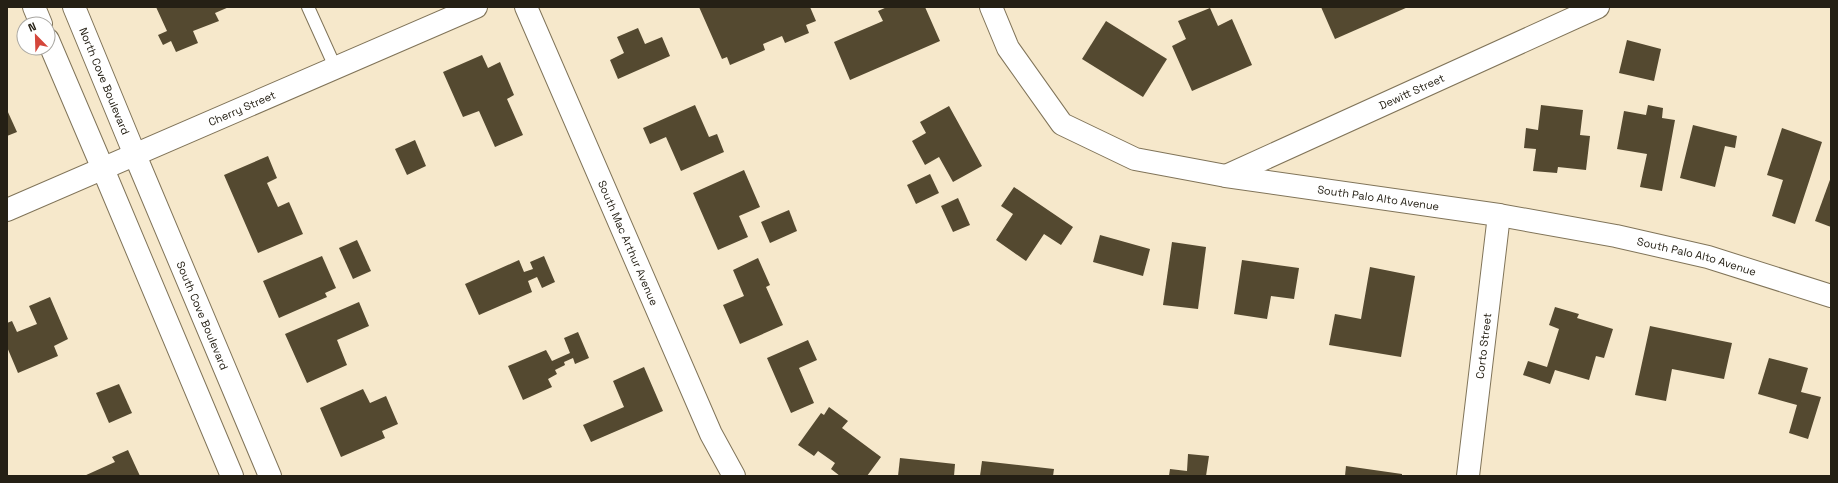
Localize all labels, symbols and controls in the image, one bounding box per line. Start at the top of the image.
north arrow [16,16,56,56]
text: N [26,19,38,35]
street label: North Cove Boulevard [76,25,133,137]
street label: Dewitt Street [1377,71,1447,113]
street label: Cherry Street [206,88,278,129]
street label: South Mac Arthur Avenue [595,178,661,308]
street label: South Palo Alto Avenue [1317,182,1440,213]
street label: South Palo Alto Avenue [1636,234,1758,279]
street label: South Cove Boulevard [173,259,232,372]
street label: Corto Street [1473,312,1494,380]

